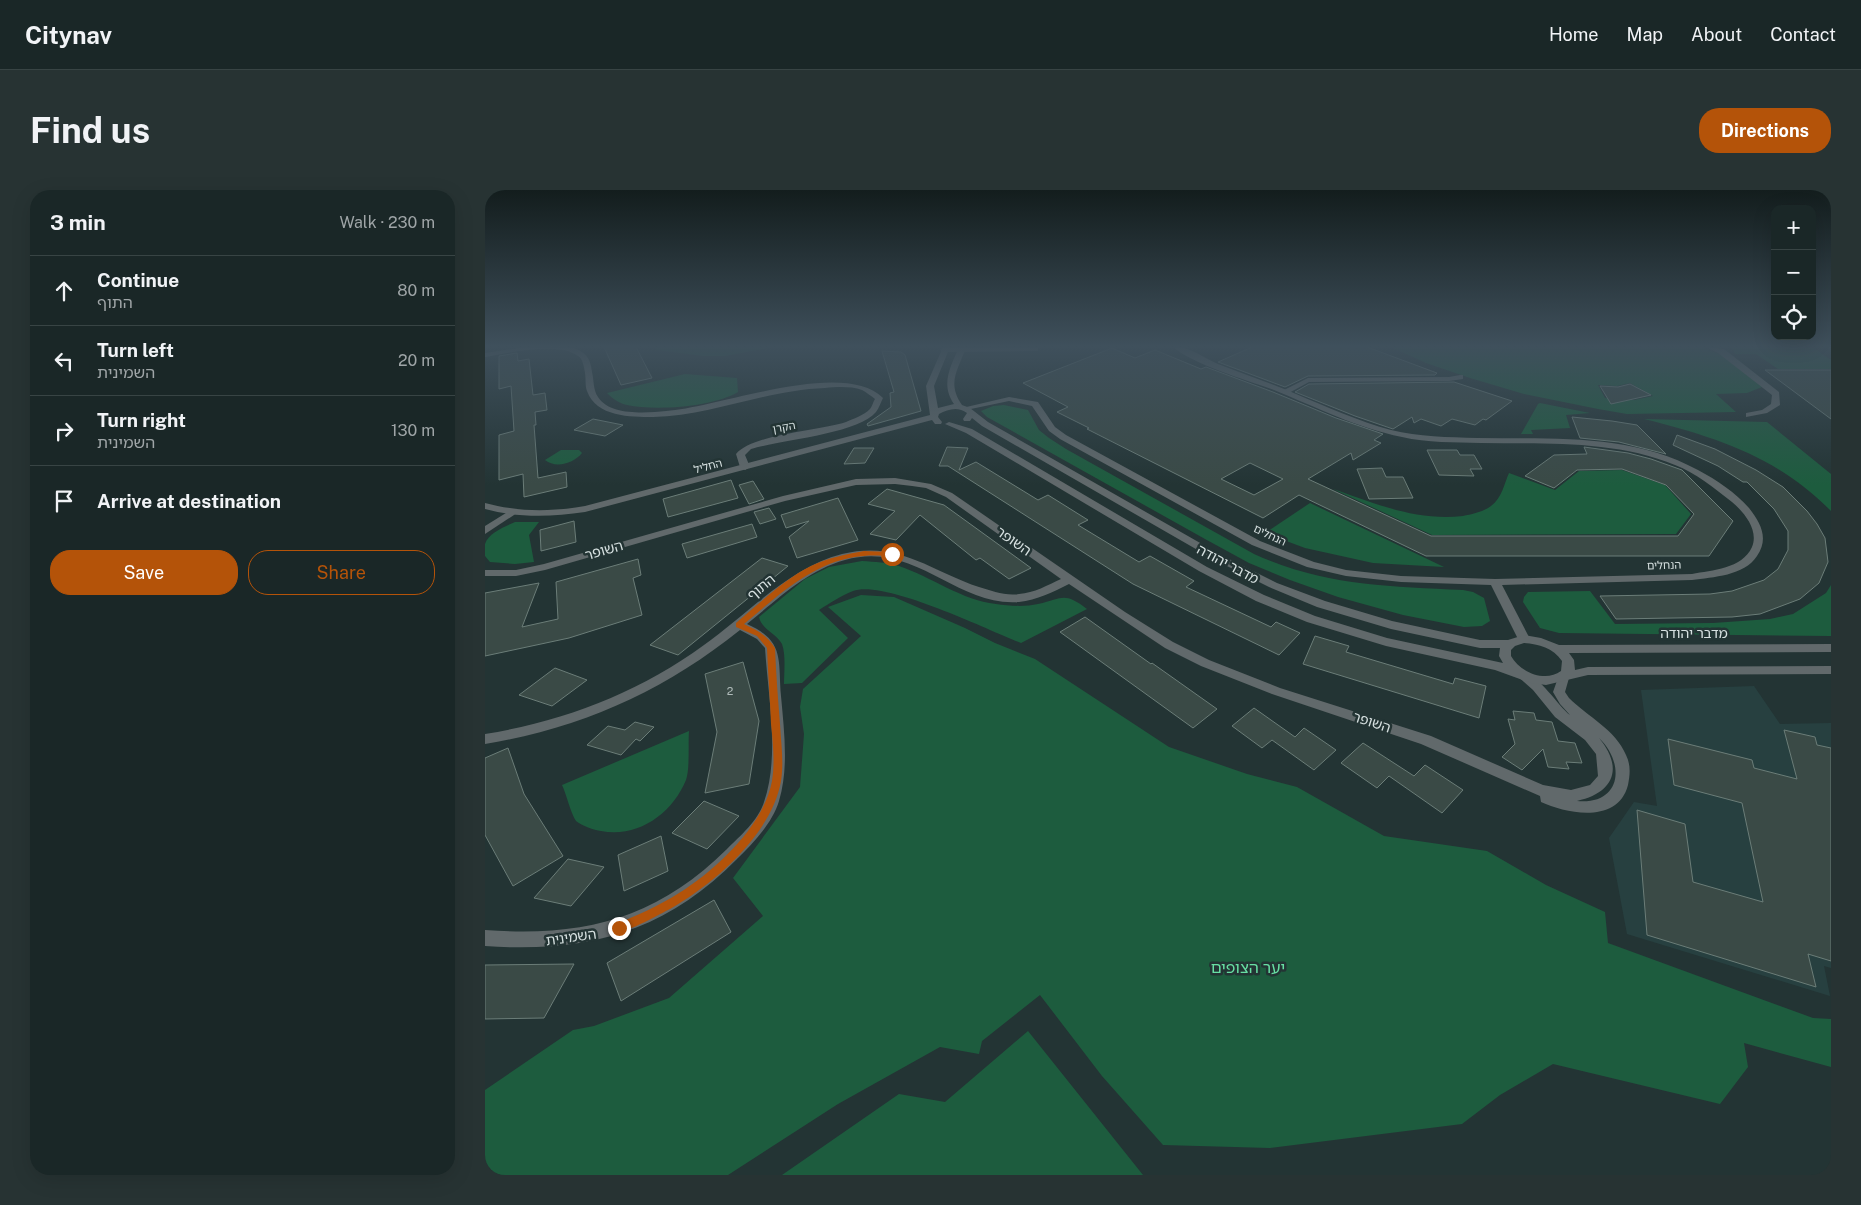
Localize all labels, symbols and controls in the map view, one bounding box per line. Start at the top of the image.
text: Citynav [25,21,112,49]
text: Home [1549,24,1599,45]
text: Map [1627,24,1663,45]
text: About [1691,24,1742,45]
text: Contact [1770,24,1836,45]
button: Directions [1699,108,1831,153]
text: Find us [30,110,150,151]
map controls [1771,205,1816,340]
button: + [1771,205,1816,250]
text: 3 min [50,210,106,235]
text: Walk · 230 m [339,213,435,232]
button: − [1771,250,1816,295]
text: Continue [97,269,179,291]
icon: ahead [50,277,78,305]
text: 80 m [397,281,435,300]
text: התוף [97,293,133,312]
button: locate [1771,295,1816,340]
text: Turn left [97,339,174,361]
icon: left [50,347,78,375]
text: 20 m [398,351,435,370]
text: השמינית [97,363,155,382]
text: Turn right [97,409,186,431]
icon: right [50,417,78,445]
street label: הקרן [772,419,797,435]
text: 130 m [391,421,435,440]
text: השמינית [97,433,155,452]
street label: החליל [692,456,724,476]
icon: arrive [50,487,78,515]
text: Arrive at destination [97,490,281,512]
street label: הנחלים [1252,522,1288,548]
street label: השופר [994,523,1034,559]
street label: השופר [583,537,625,563]
street label: מדבר יהודה [1194,541,1262,587]
route start [881,543,904,566]
button: Save [50,550,238,595]
button: Share [248,550,435,595]
street label: הנחלים [1647,558,1682,572]
street label: התוף [744,571,778,603]
street label: מדבר יהודה [1660,625,1728,641]
house number: 2 [727,685,734,697]
street label: השופר [1351,708,1393,736]
route end [608,917,631,940]
street label: השמינית [545,926,597,948]
park label: יער הצופים [1211,958,1285,977]

